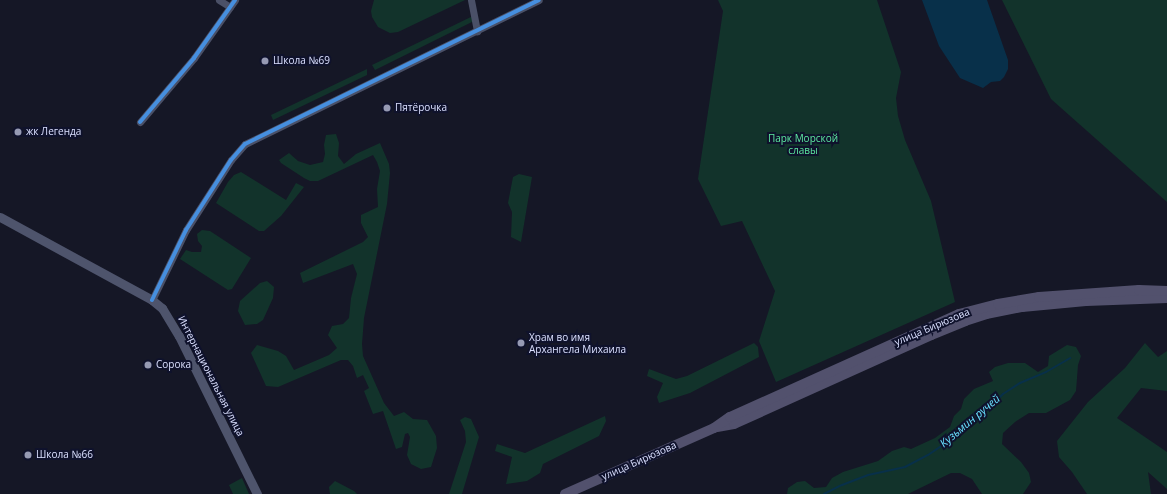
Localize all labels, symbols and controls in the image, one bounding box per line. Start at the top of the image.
place label: Школа №69 [273,55,330,67]
marker: Школа №69 [260,56,270,66]
place label: Пятёрочка [395,102,447,114]
marker: Пятёрочка [382,103,392,113]
place label: жк Легенда [26,126,81,138]
marker: жк Легенда [13,127,23,137]
park label: Парк Морской славы [768,132,838,156]
street label: улица Бирюзова [893,306,971,348]
street label: Интернациональная улица [175,314,247,438]
place label: Храм во имя Архангела Михаила [529,331,626,354]
marker: Храм во имя Архангела Михаила [516,338,526,348]
place label: Сорока [156,359,191,371]
marker: Сорока [143,360,153,370]
water label: Кузьмин ручей [937,392,1003,450]
street label: улица Бирюзова [600,439,678,483]
place label: Школа №66 [36,449,93,461]
marker: Школа №66 [23,450,33,460]

